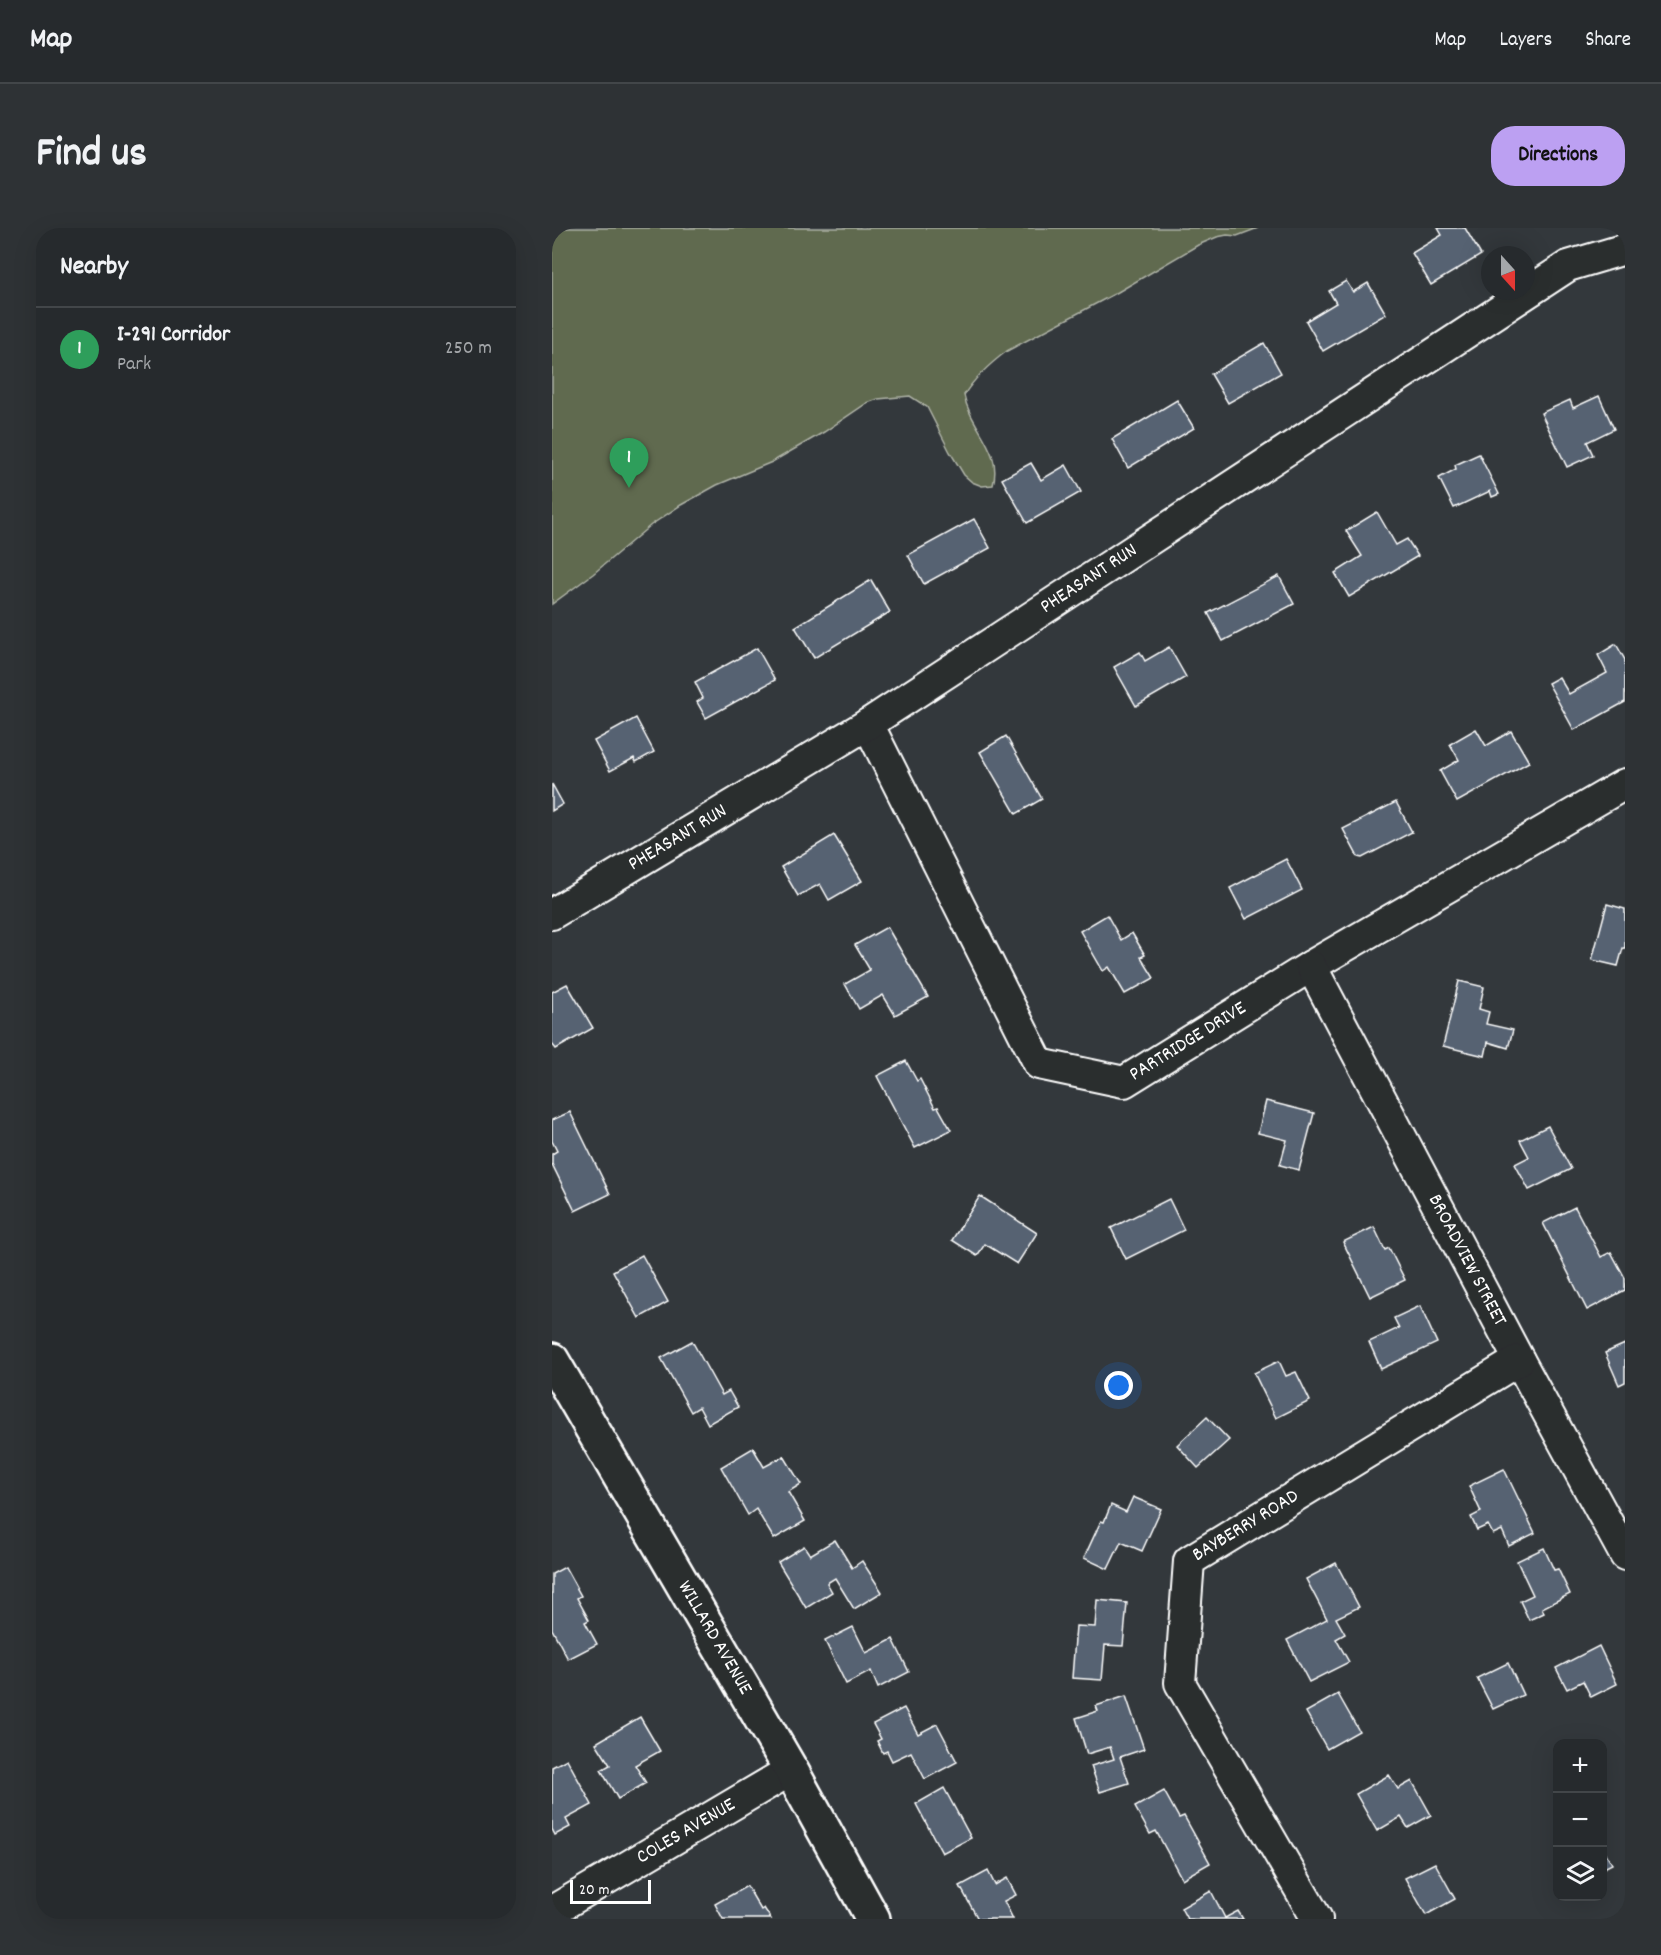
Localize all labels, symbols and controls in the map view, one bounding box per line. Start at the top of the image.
text: Map [30,21,72,61]
text: Map [1435,26,1466,56]
text: Layers [1499,26,1552,56]
text: Share [1585,26,1631,56]
text: Find us [36,126,147,186]
button: Directions [1491,126,1625,186]
north arrow [1481,246,1535,300]
text: Nearby [60,249,128,286]
text: I-291 Corridor [117,320,230,351]
text: 1 [77,335,82,363]
text: 250 m [445,335,492,363]
text: Park [117,351,151,379]
pin: 1 [610,438,649,488]
street label: PHEASANT RUN [1035,537,1143,621]
street label: PHEASANT RUN [623,798,733,879]
street label: PARTRIDGE DRIVE [1124,995,1252,1089]
street label: BROADVIEW STREET [1420,1190,1513,1331]
your location [1104,1371,1133,1400]
street label: BAYBERRY ROAD [1187,1483,1305,1569]
street label: WILLARD AVENUE [670,1576,758,1700]
map controls [1553,1739,1607,1901]
button: + [1553,1739,1607,1793]
street label: COLES AVENUE [632,1792,741,1872]
button: − [1553,1793,1607,1847]
button: layers [1553,1847,1607,1901]
scale bar [570,1877,651,1904]
text: 20 m [579,1879,609,1902]

